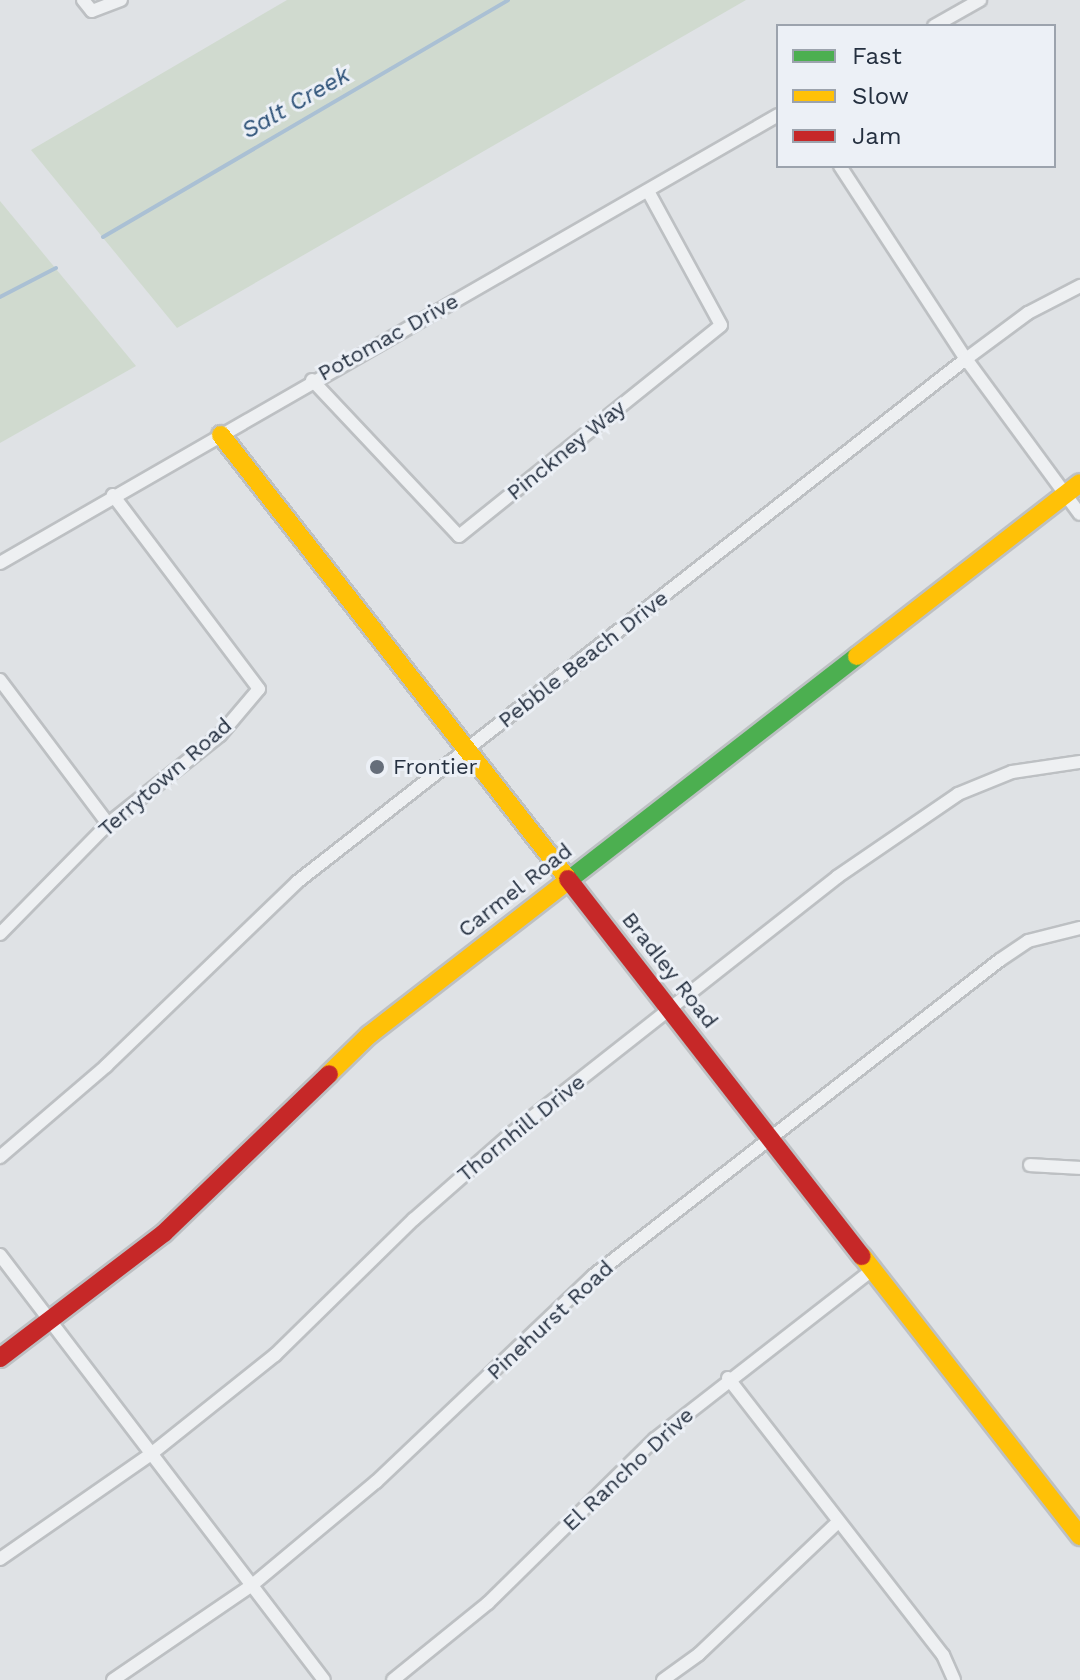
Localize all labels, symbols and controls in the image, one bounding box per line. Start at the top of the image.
legend [776,24,1056,168]
text: Fast [852,42,902,70]
water label: Salt Creek [237,60,355,146]
text: Slow [852,82,909,110]
text: Jam [852,122,902,150]
street label: Potomac Drive [313,287,463,387]
street label: Pinckney Way [501,394,631,506]
street label: Pebble Beach Drive [493,585,673,733]
street label: Terrytown Road [93,712,237,842]
place label: Frontier [393,754,478,780]
marker: Frontier [368,758,386,776]
street label: Carmel Road [452,837,578,943]
street label: Bradley Road [616,906,724,1034]
street label: Thornhill Drive [452,1068,590,1188]
street label: Pinehurst Road [481,1255,619,1385]
street label: El Rancho Drive [557,1401,699,1537]

